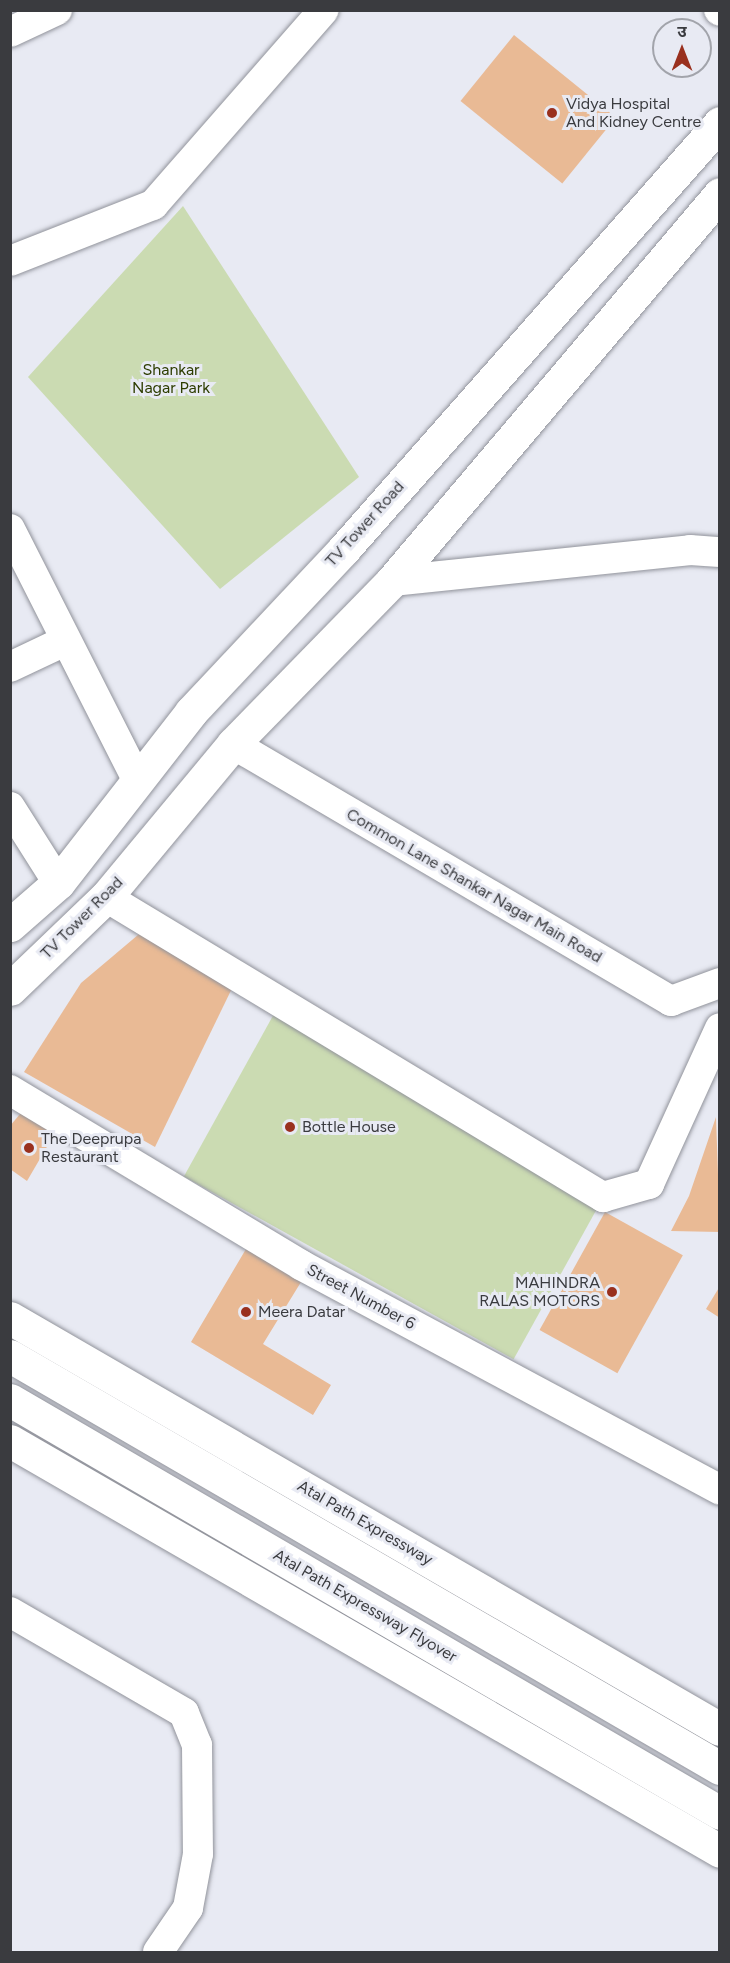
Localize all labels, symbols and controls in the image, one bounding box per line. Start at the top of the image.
north arrow [652,18,712,78]
text: उ [677,22,687,41]
place label: Vidya Hospital And Kidney Centre [566,94,701,132]
marker: Vidya Hospital And Kidney Centre [543,104,561,122]
park label: Shankar Nagar Park [132,360,210,398]
street label: TV Tower Road [322,477,408,571]
street label: Common Lane Shankar Nagar Main Road [343,805,605,967]
street label: TV Tower Road [37,873,127,963]
place label: Bottle House [302,1117,396,1137]
marker: Bottle House [283,1120,297,1134]
place label: The Deeprupa Restaurant [41,1129,141,1167]
marker: The Deeprupa Restaurant [22,1141,36,1155]
street label: Street Number 6 [303,1260,419,1334]
place label: MAHINDRA RALAS MOTORS [479,1273,600,1311]
marker: MAHINDRA RALAS MOTORS [605,1285,619,1299]
place label: Meera Datar [258,1302,345,1322]
marker: Meera Datar [239,1305,253,1319]
street label: Atal Path Expressway [294,1476,436,1570]
street label: Atal Path Expressway Flyover [270,1545,460,1667]

